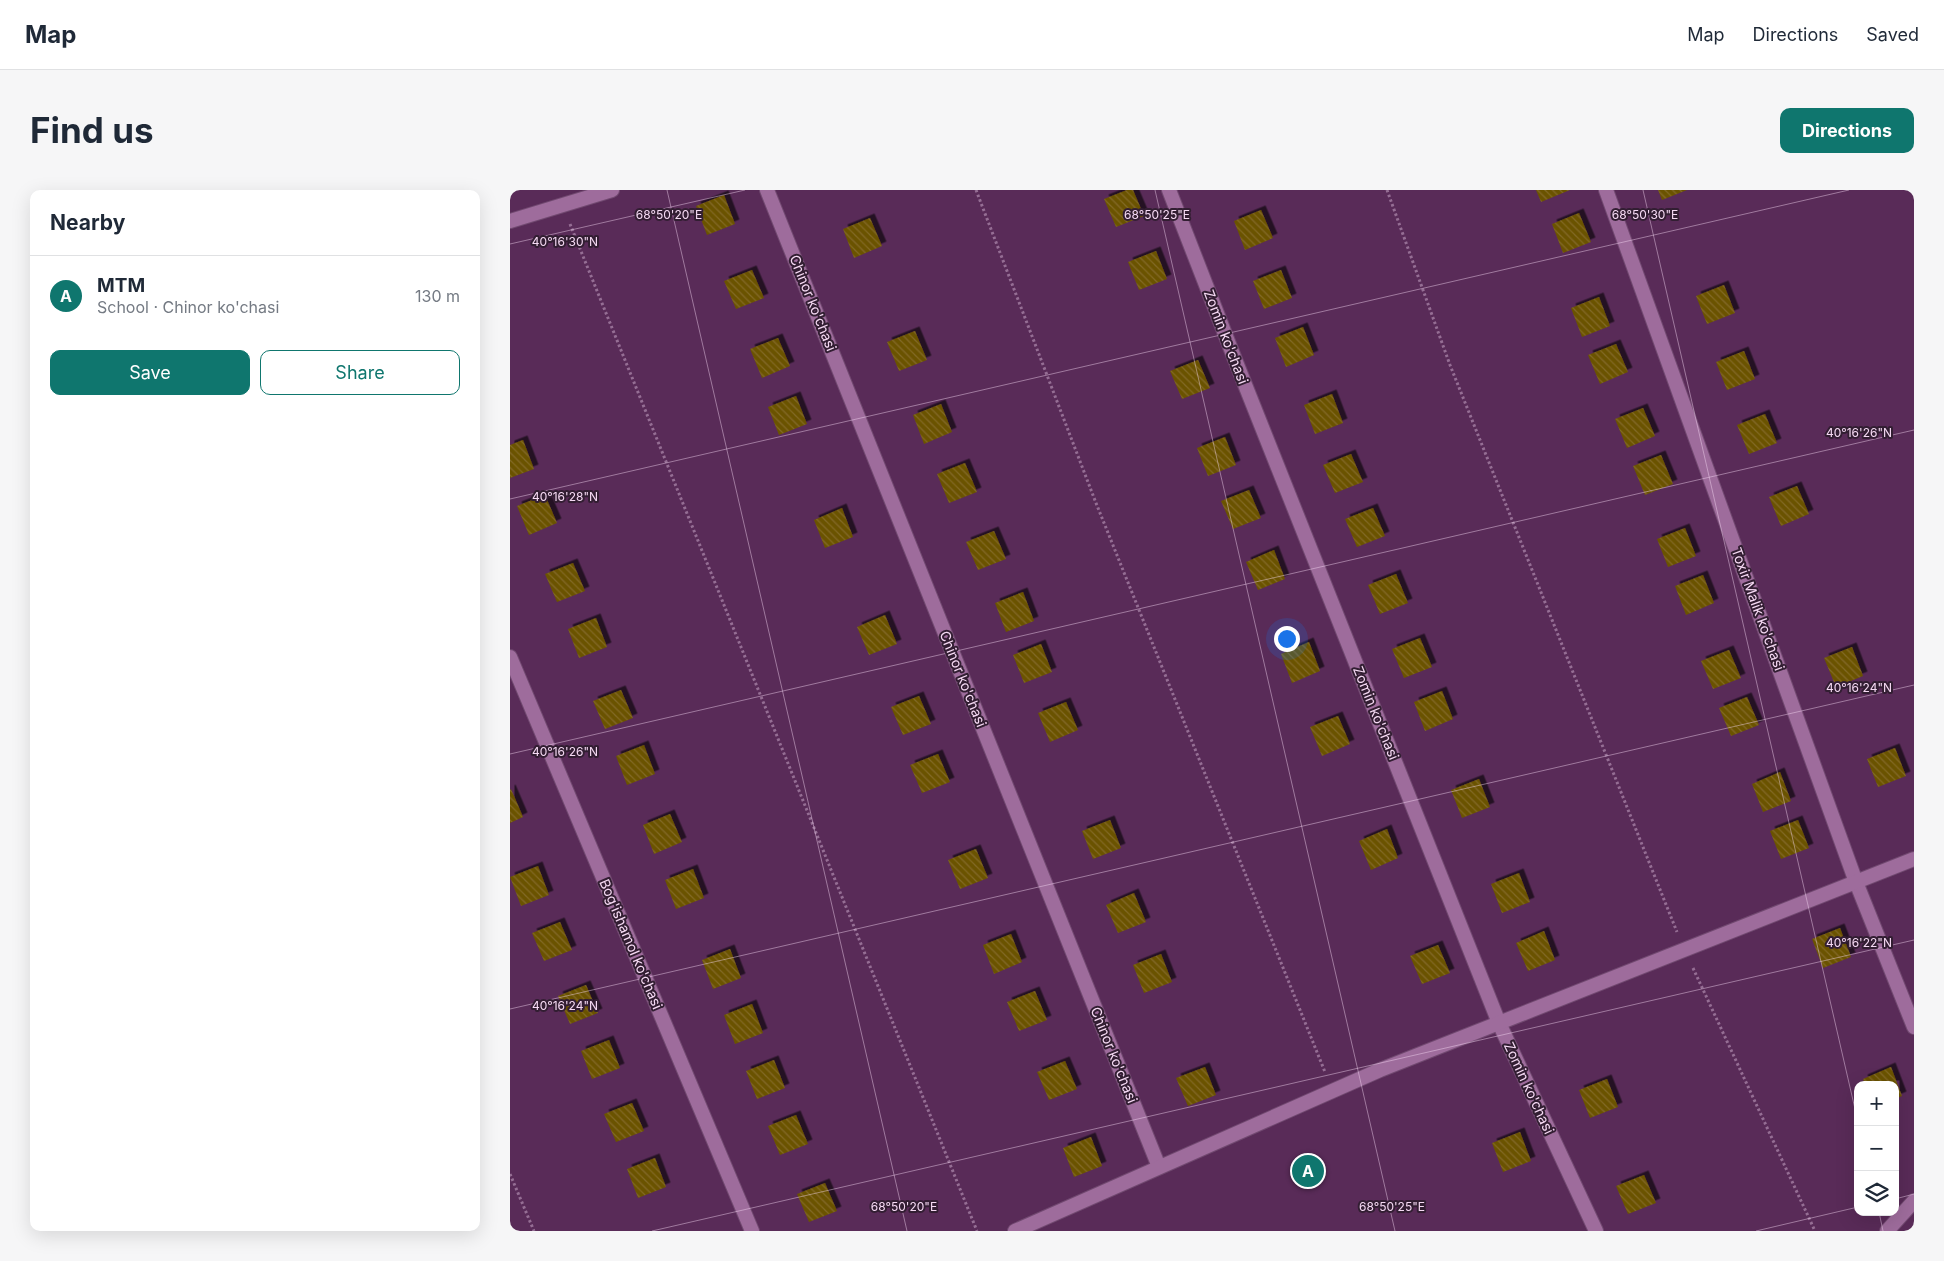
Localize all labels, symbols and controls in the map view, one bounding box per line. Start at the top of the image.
text: Map [25,20,76,49]
text: Map [1687,24,1725,45]
text: Directions [1753,24,1838,45]
text: Saved [1866,24,1919,45]
button: Directions [1780,108,1914,153]
text: Find us [30,109,154,151]
text: 68°50'20"E [636,207,702,222]
text: 68°50'25"E [1124,207,1190,222]
text: 68°50'30"E [1612,207,1678,222]
text: Nearby [50,210,125,235]
text: 40°16'30"N [532,234,598,249]
street label: Chinor ko'chasi [786,252,840,353]
text: MTM [97,274,145,297]
text: A [60,286,72,306]
text: 130 m [415,286,460,306]
street label: Zomin ko'chasi [1201,287,1252,386]
text: School · Chinor ko'chasi [97,297,279,317]
button: Save [50,350,250,395]
button: Share [260,350,460,395]
text: 40°16'26"N [1826,425,1892,440]
text: 40°16'28"N [532,489,598,504]
street label: Toxir Malik ko'chasi [1728,545,1789,673]
your location [1274,626,1300,652]
street label: Chinor ko'chasi [936,628,990,729]
street label: Zomin ko'chasi [1350,663,1403,762]
text: 40°16'24"N [1826,680,1892,695]
text: 40°16'26"N [532,744,598,759]
street label: Bog'ishamol ko'chasi [596,876,667,1011]
text: 40°16'22"N [1826,935,1892,950]
text: 40°16'24"N [532,998,598,1013]
street label: Chinor ko'chasi [1087,1004,1141,1105]
street label: Zomin ko'chasi [1501,1039,1558,1136]
map controls [1854,1081,1899,1216]
button: + [1854,1081,1899,1126]
button: − [1854,1126,1899,1171]
pin: A [1292,1152,1324,1190]
button: layers [1854,1171,1899,1216]
text: 68°50'20"E [871,1199,937,1214]
text: 68°50'25"E [1359,1199,1425,1214]

